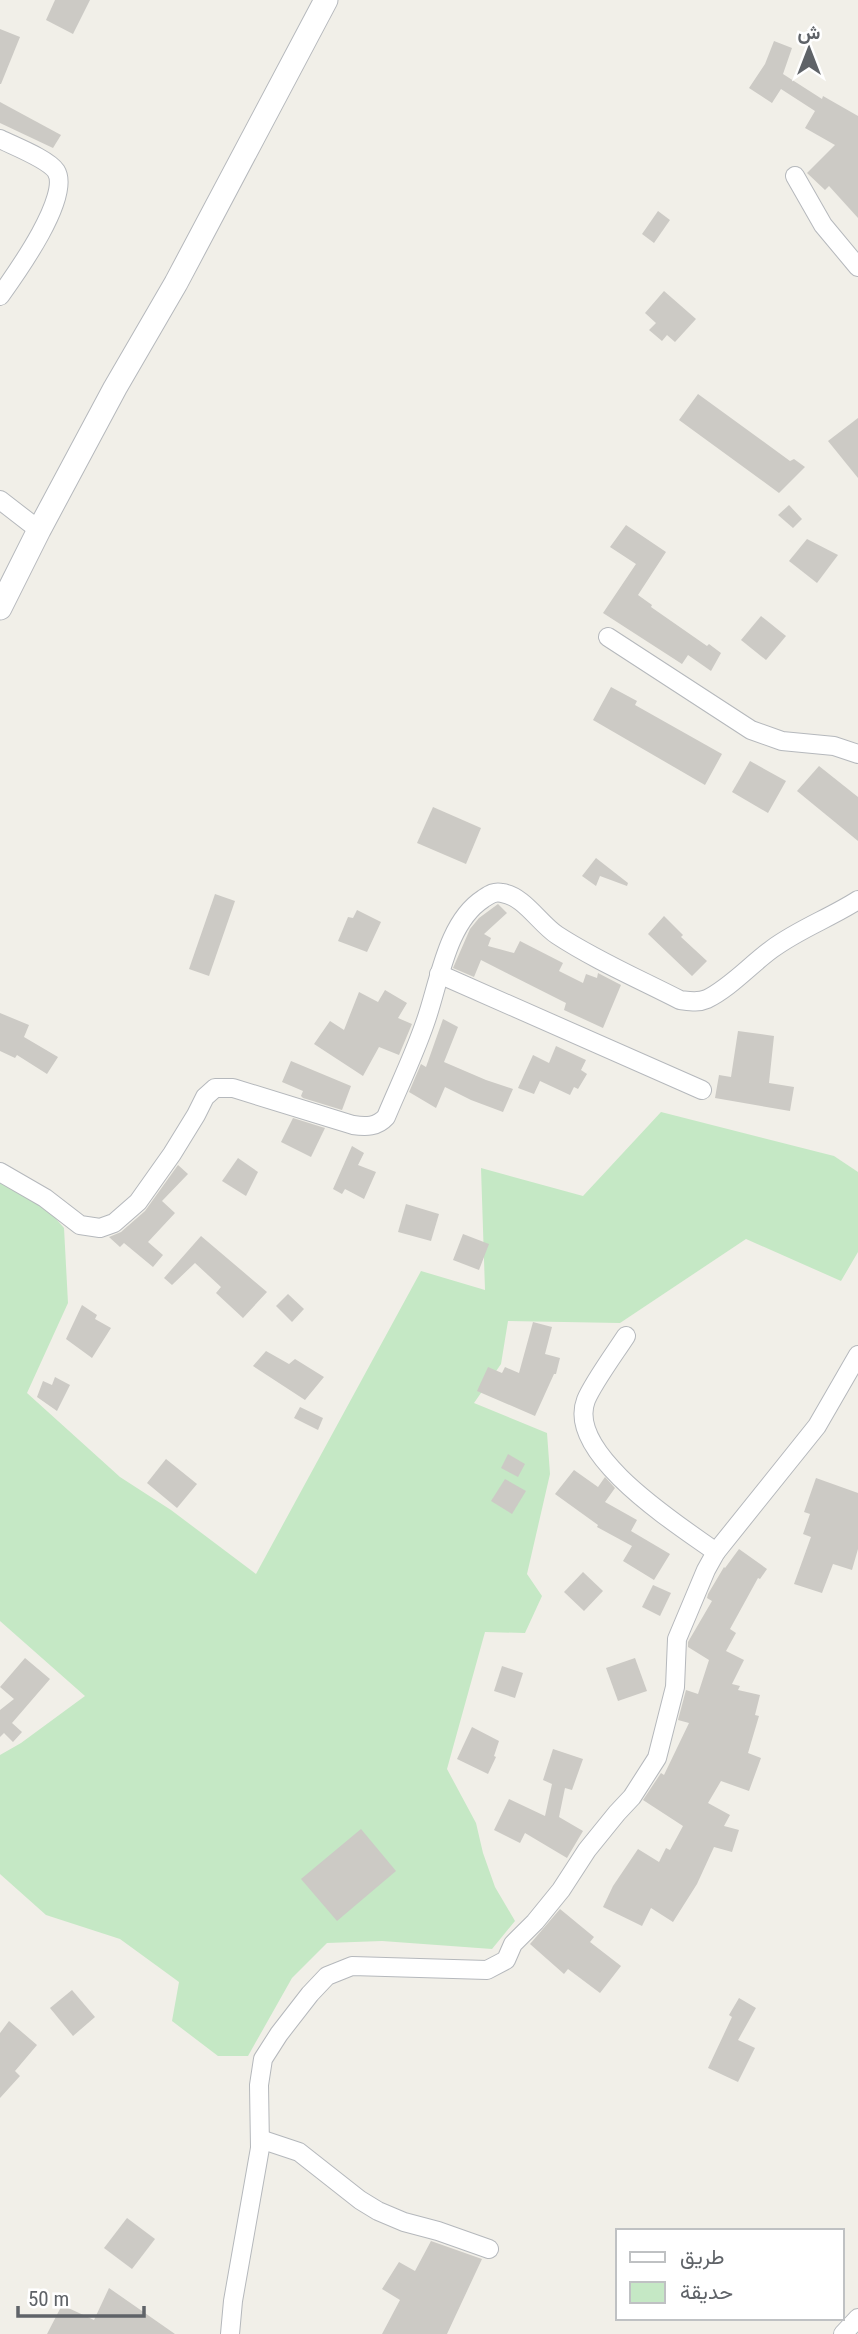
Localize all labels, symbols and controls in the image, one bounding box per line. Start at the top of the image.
north arrow [774,14,844,84]
text: ش [798,21,821,44]
legend [616,2229,844,2320]
text: طريق [680,2245,725,2270]
scale bar [18,2274,144,2318]
text: حديقة [680,2280,733,2304]
text: 50 m [28,2287,69,2311]

